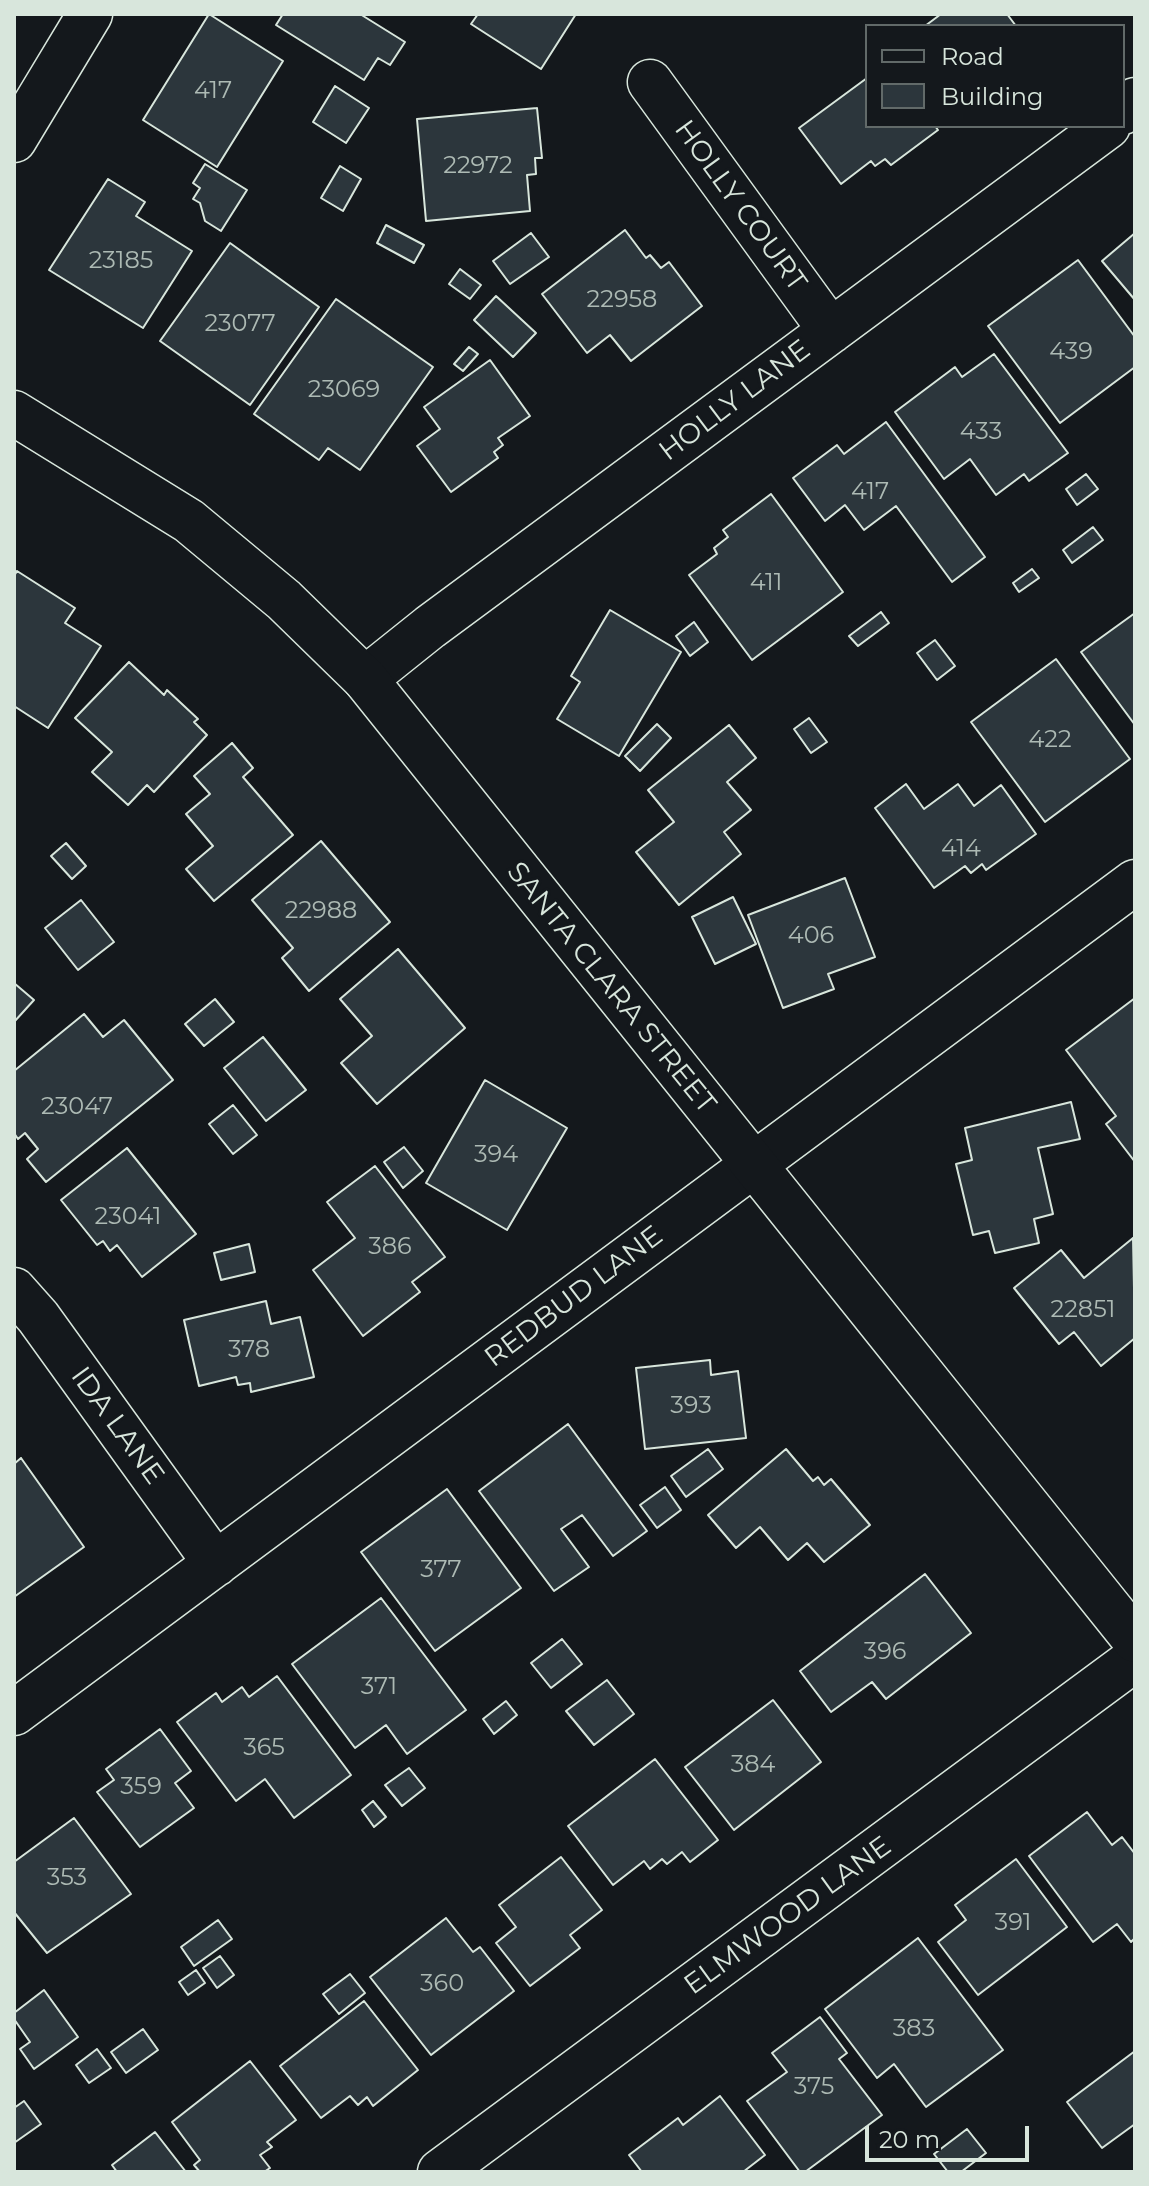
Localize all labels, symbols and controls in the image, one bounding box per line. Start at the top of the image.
legend [865,24,1125,128]
text: Road [941,42,1004,71]
house number: 417 [194,77,232,105]
text: Building [941,82,1044,111]
street label: HOLLY COURT [667,114,813,298]
house number: 22972 [443,152,513,180]
house number: 23185 [89,247,153,275]
house number: 22958 [587,286,657,314]
house number: 23077 [204,310,276,338]
street label: HOLLY LANE [653,333,817,469]
house number: 439 [1049,338,1093,366]
house number: 23069 [308,376,380,404]
house number: 433 [960,418,1002,446]
house number: 417 [851,478,889,506]
house number: 411 [750,569,782,597]
house number: 422 [1028,726,1072,754]
house number: 414 [941,835,981,863]
street label: SANTA CLARA STREET [499,856,723,1120]
house number: 22988 [285,897,357,925]
house number: 406 [788,922,834,950]
house number: 23047 [41,1093,113,1121]
house number: 394 [474,1141,518,1169]
house number: 23041 [95,1203,161,1231]
street label: REDBUD LANE [478,1219,670,1375]
house number: 386 [368,1233,412,1261]
house number: 22851 [1051,1296,1115,1324]
house number: 378 [228,1336,270,1364]
street label: IDA LANE [63,1361,171,1491]
house number: 393 [670,1392,712,1420]
house number: 377 [420,1556,462,1584]
house number: 396 [864,1638,906,1666]
house number: 371 [361,1673,397,1701]
house number: 365 [243,1734,285,1762]
house number: 384 [731,1751,775,1779]
house number: 359 [120,1773,162,1801]
street label: ELMWOOD LANE [678,1830,898,2002]
house number: 353 [47,1864,87,1892]
house number: 391 [995,1909,1031,1937]
house number: 360 [420,1970,464,1998]
house number: 383 [893,2015,935,2043]
house number: 375 [794,2073,834,2101]
scale bar [869,2110,1033,2160]
text: 20 m [879,2125,940,2154]

